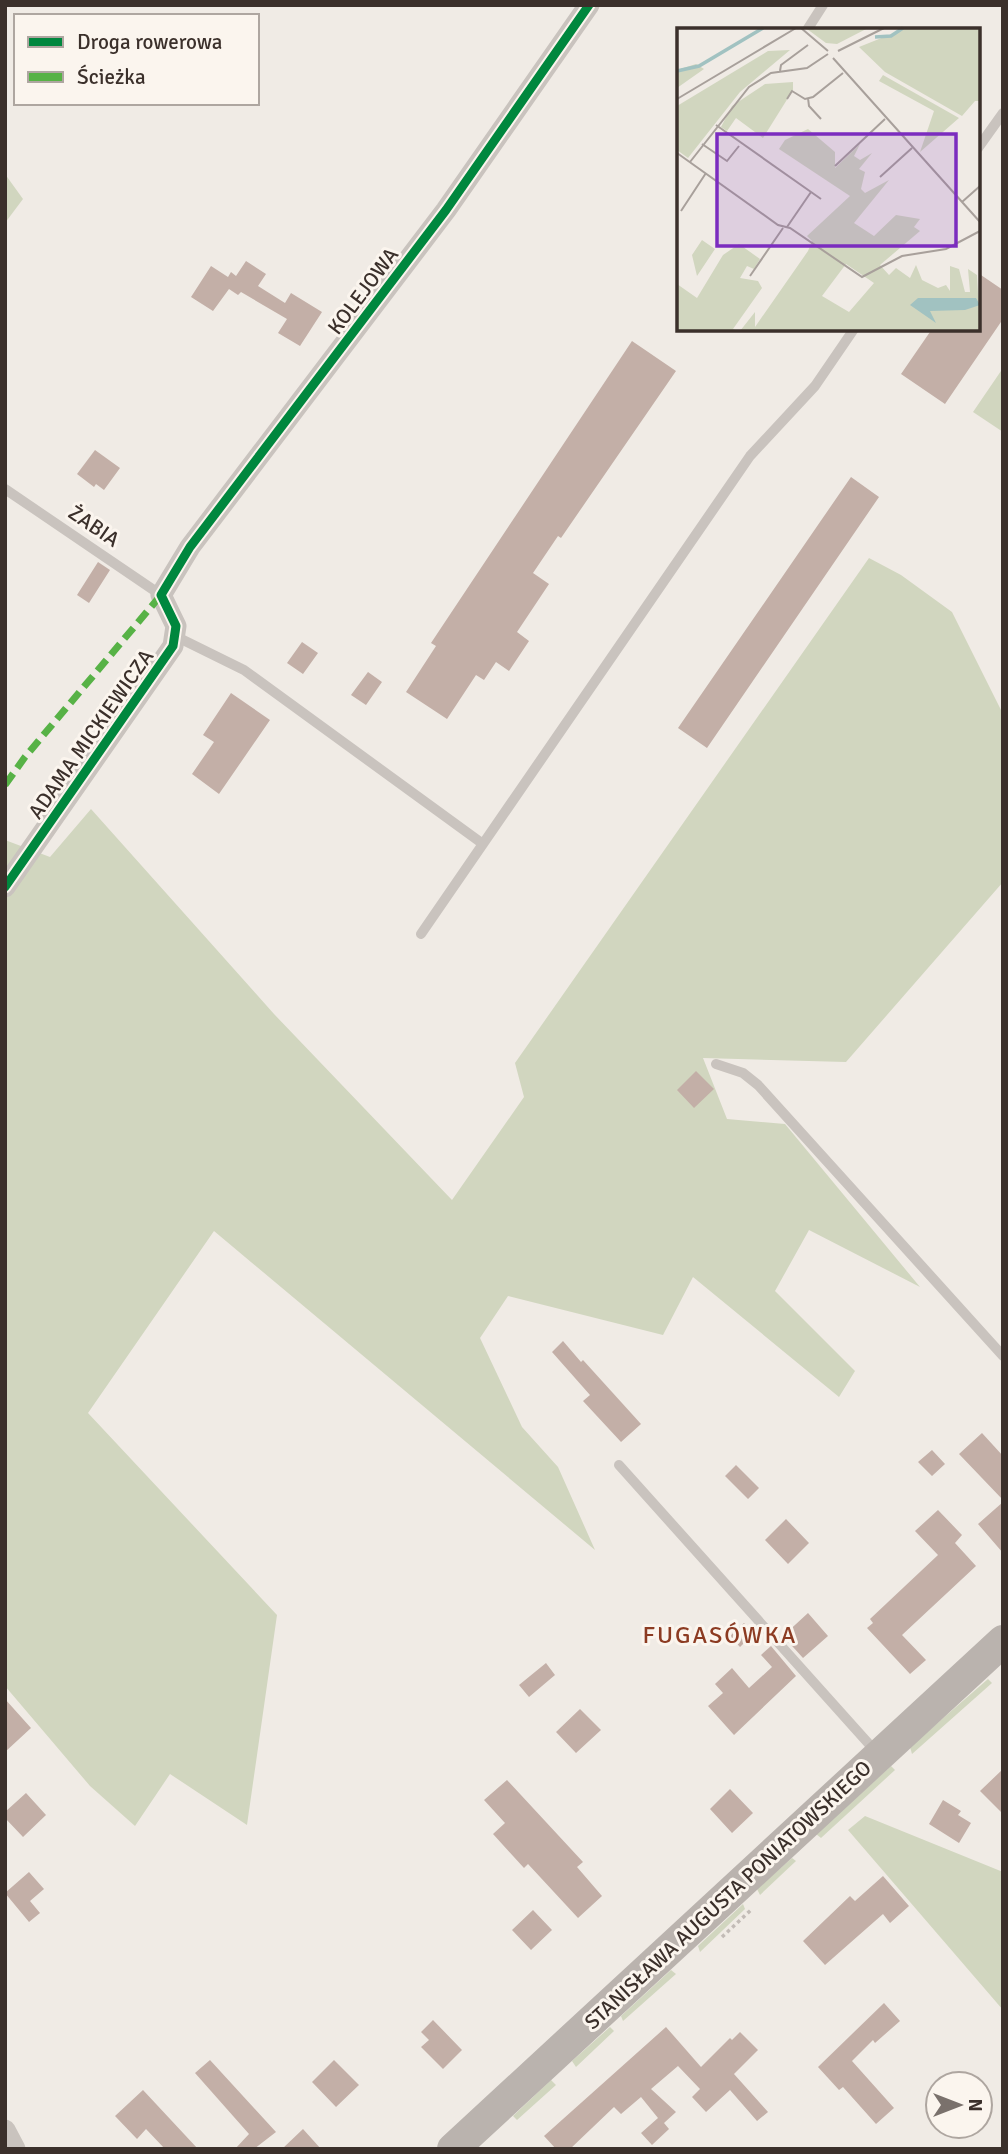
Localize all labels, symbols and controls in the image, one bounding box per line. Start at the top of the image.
legend [14,14,259,105]
inset map [677,28,980,331]
text: Droga rowerowa [77,29,222,55]
text: Ścieżka [77,64,146,90]
street label: KOLEJOWA [322,242,404,340]
street label: ŻABIA [63,499,125,553]
street label: ADAMA MICKIEWICZA [23,644,159,824]
district label: FUGASÓWKA [643,1620,797,1650]
street label: STANISŁAWA AUGUSTA PONIATOWSKIEGO [579,1755,877,2035]
north arrow [924,2070,994,2140]
text: N [963,2098,987,2112]

